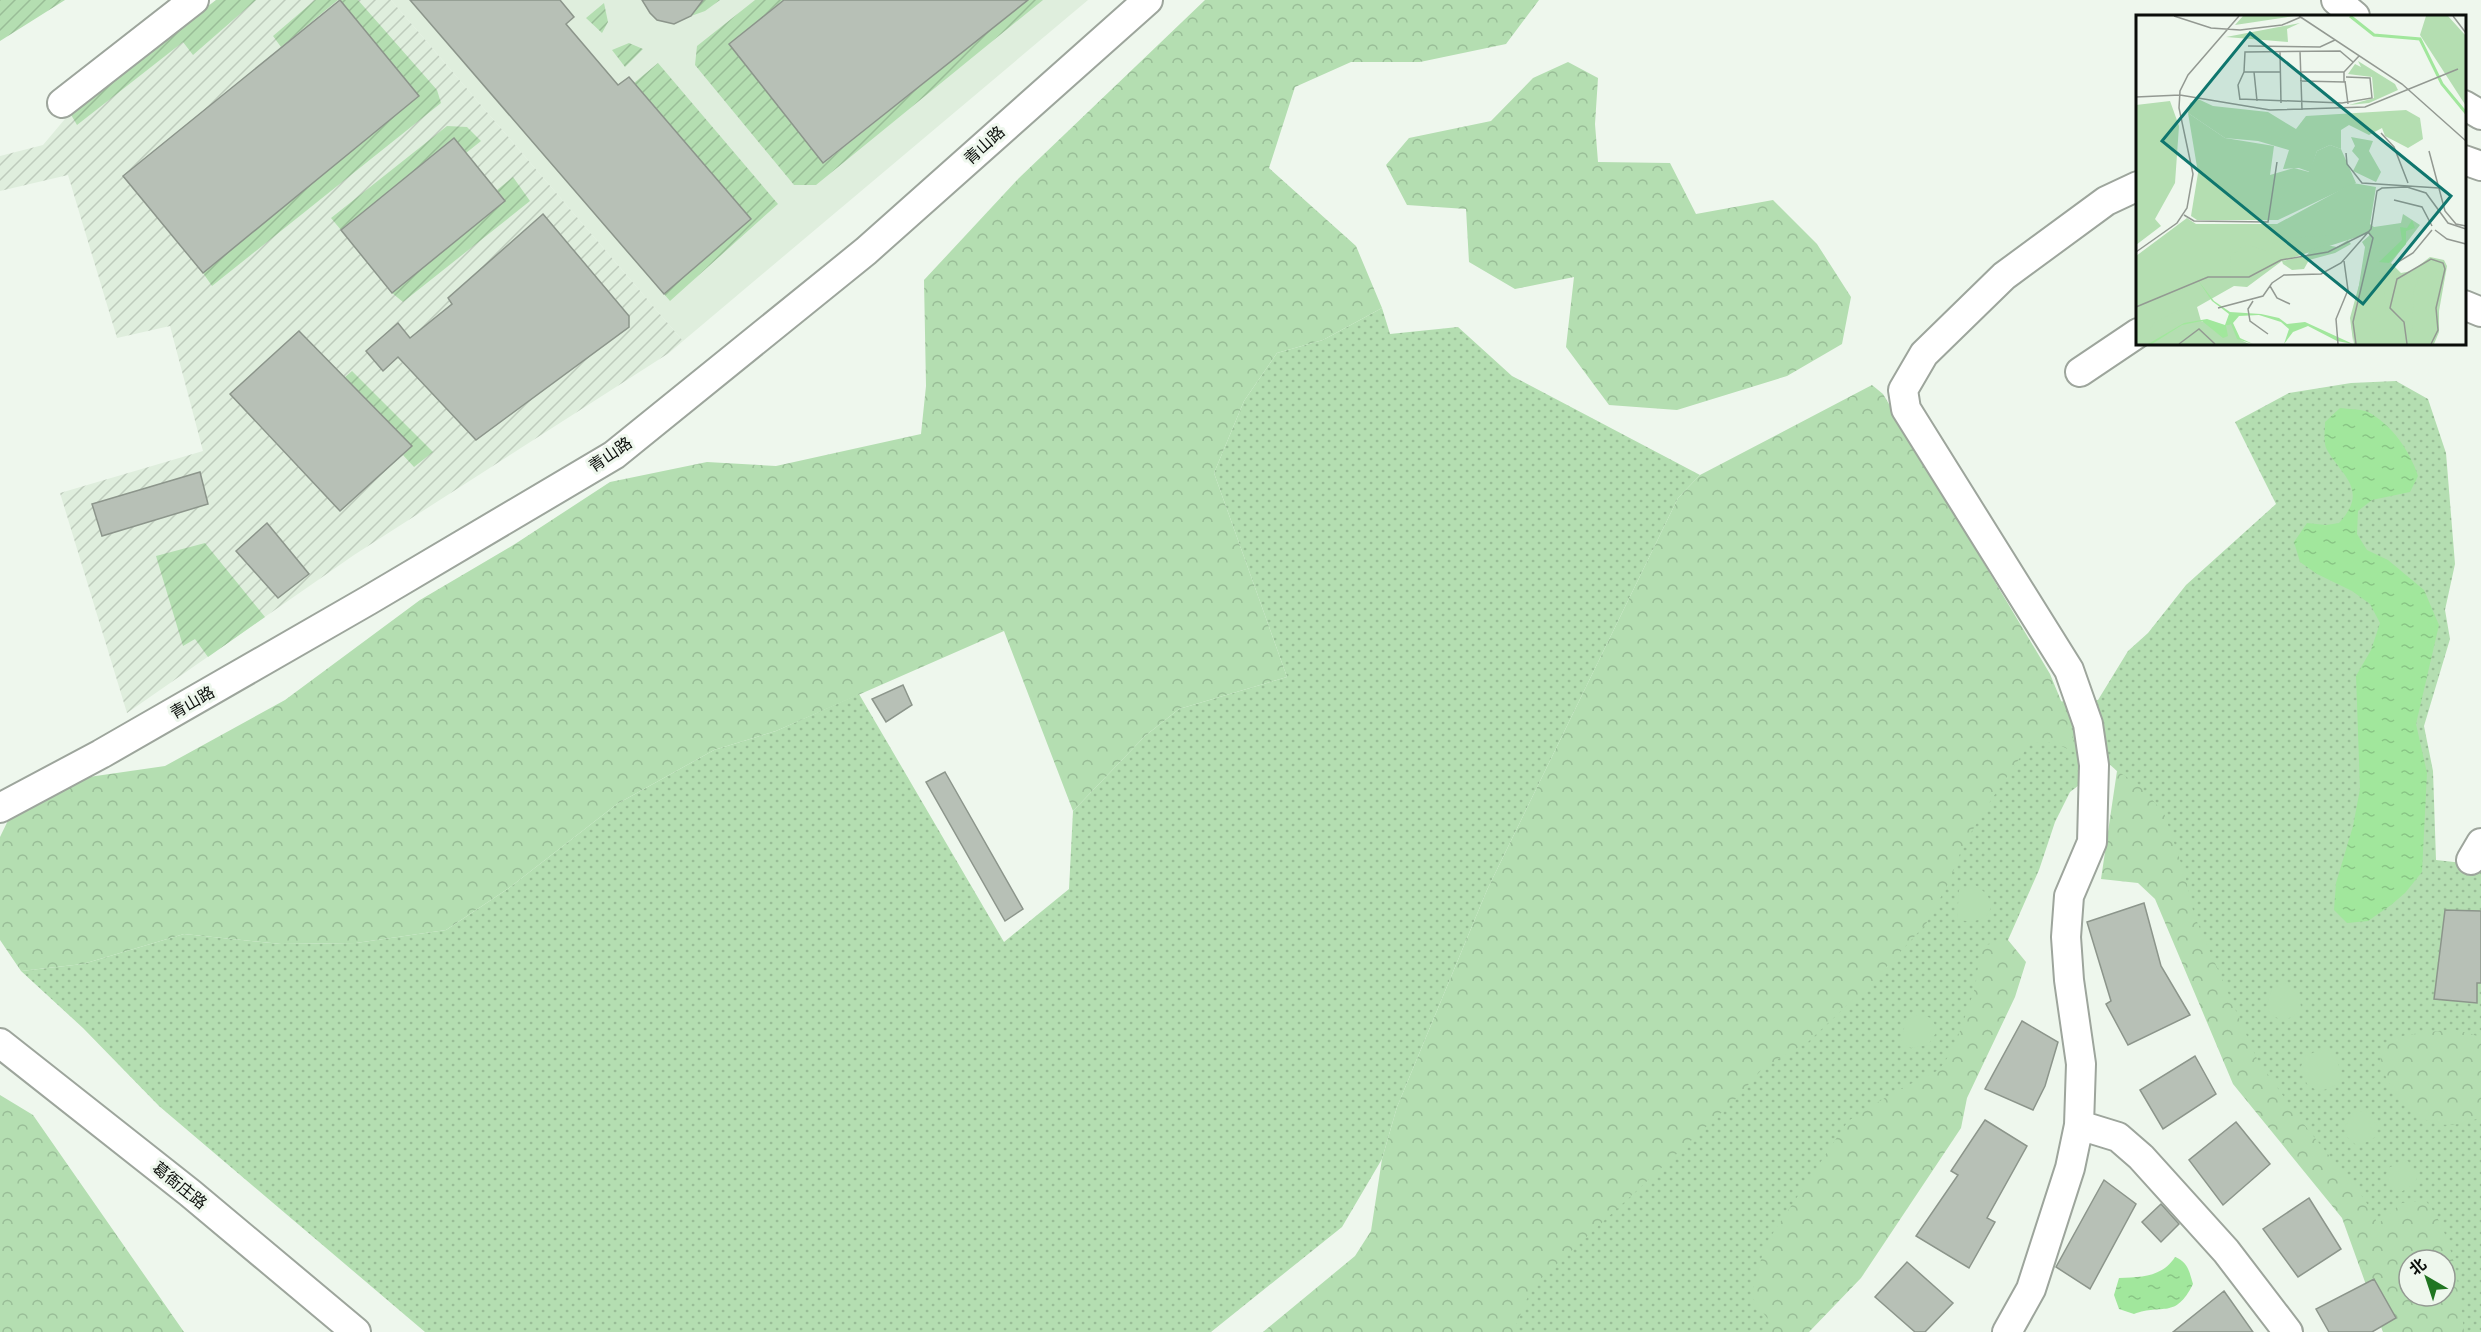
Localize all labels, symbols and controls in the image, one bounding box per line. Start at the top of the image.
inset map [2136,15,2466,345]
street label: 青山路 [960,122,1009,168]
street label: 青山路 [585,433,635,476]
street label: 青山路 [167,682,218,723]
street label: 葛衙庄路 [149,1158,211,1213]
north arrow [2397,1248,2457,1308]
text: 北 [2406,1254,2430,1279]

